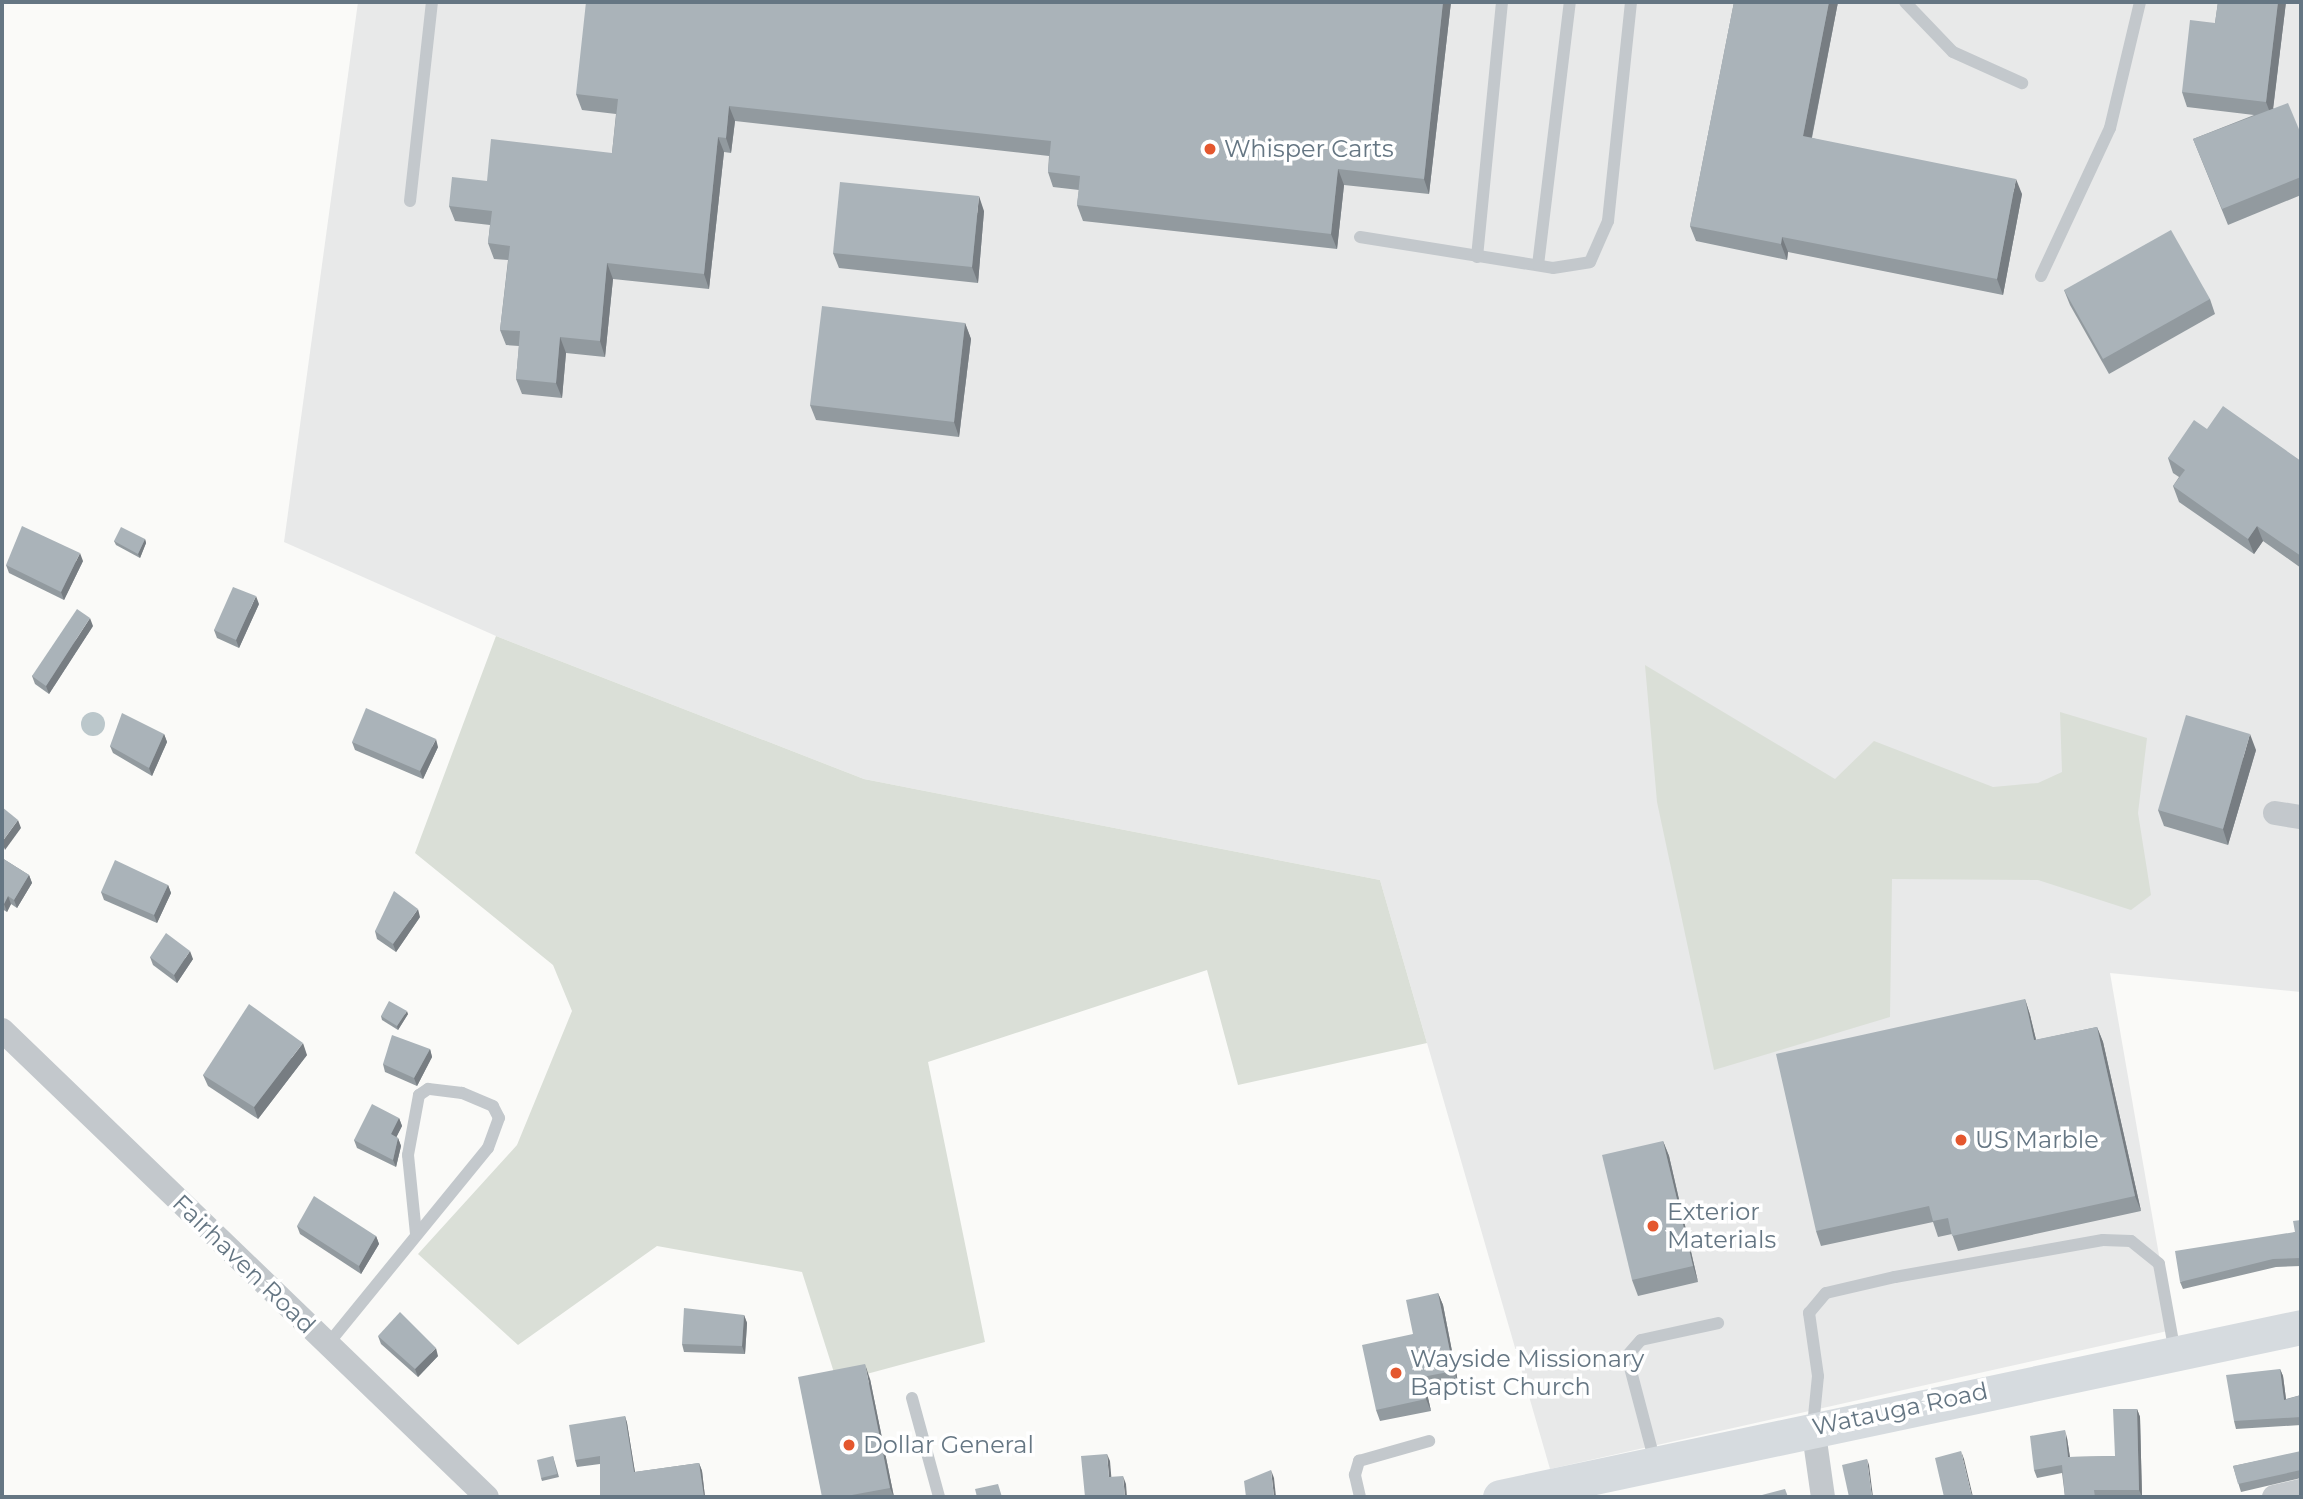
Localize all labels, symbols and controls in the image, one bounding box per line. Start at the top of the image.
place label: Whisper Carts [1224,135,1394,163]
marker: Whisper Carts [1202,141,1218,157]
place label: US Marble [1975,1126,2099,1154]
marker: US Marble [1953,1132,1969,1148]
street label: Fairhaven Road [167,1189,321,1339]
place label: Exterior Materials [1667,1198,1776,1254]
marker: Exterior Materials [1645,1218,1661,1234]
place label: Wayside Missionary Baptist Church [1410,1345,1644,1401]
marker: Wayside Missionary Baptist Church [1388,1365,1404,1381]
street label: Watauga Road [1810,1376,1990,1442]
place label: Dollar General [863,1431,1034,1459]
marker: Dollar General [841,1437,857,1453]

